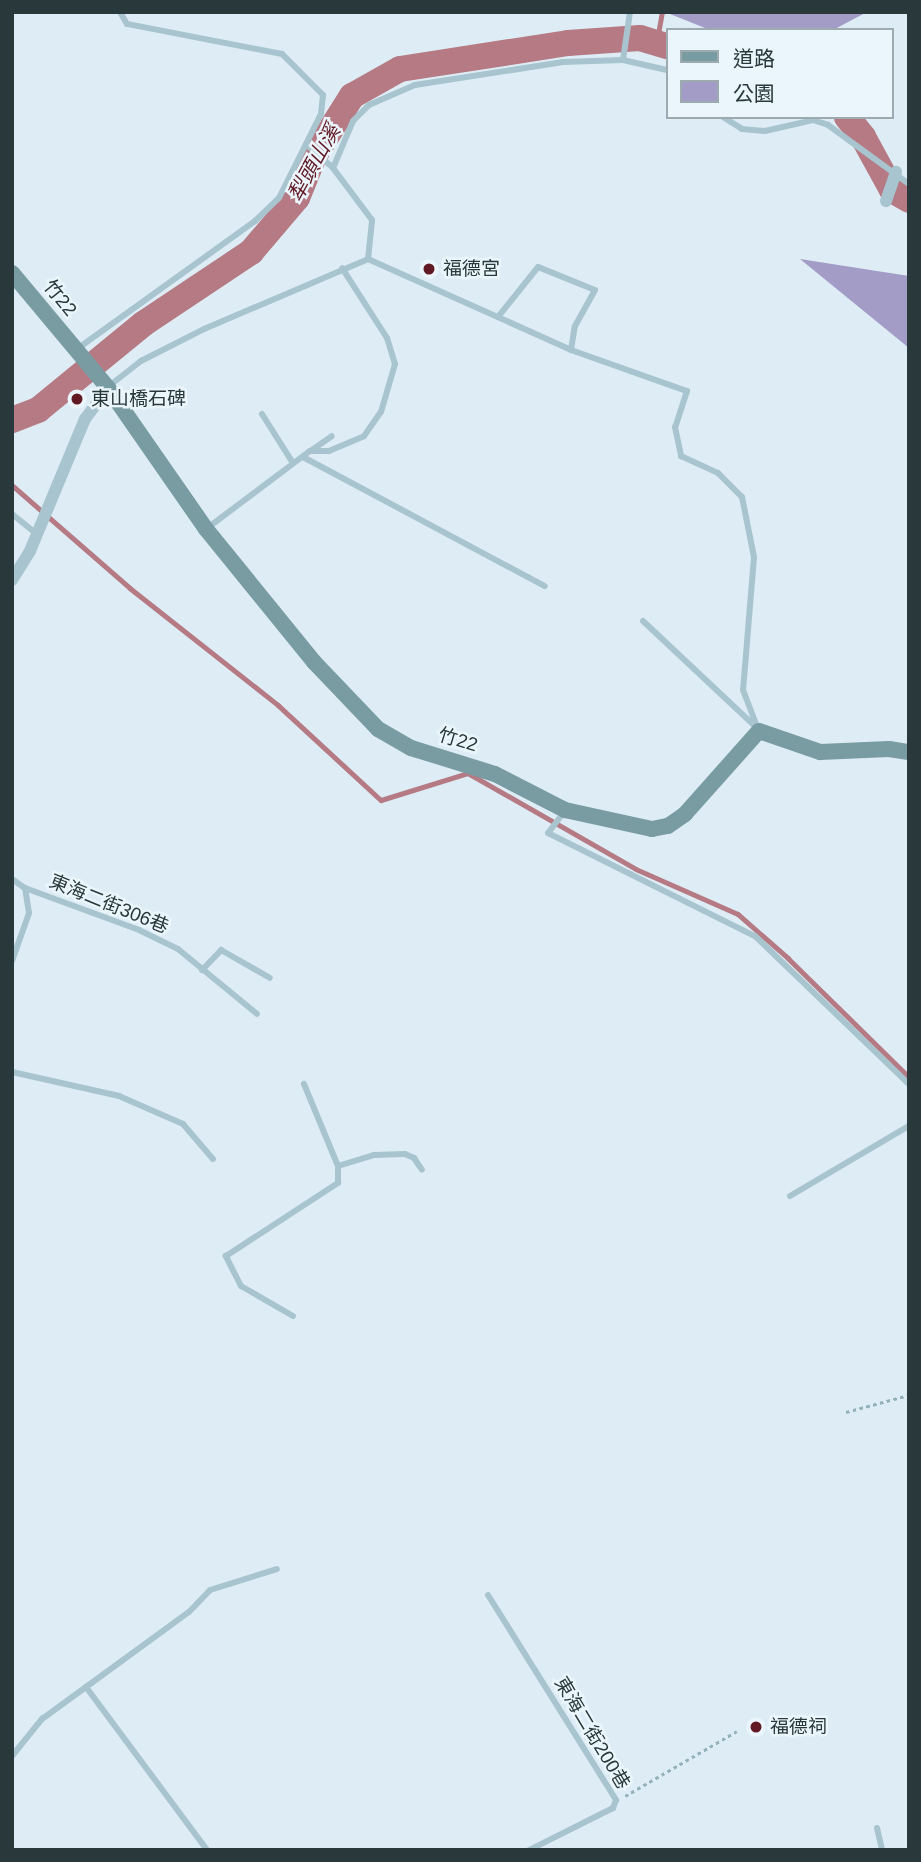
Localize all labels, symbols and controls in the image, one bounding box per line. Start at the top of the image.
legend [666,28,893,119]
text: 道路 [733,47,775,70]
text: 公園 [733,82,775,105]
water label: 犁頭山溪 [283,120,345,206]
place label: 福德宮 [443,258,500,280]
marker: 福德宮 [421,261,437,277]
street label: 竹22 [39,275,81,321]
place label: 東山橋石碑 [91,388,186,410]
marker: 東山橋石碑 [69,391,85,407]
street label: 竹22 [435,723,481,757]
street label: 東海二街306巷 [46,870,172,938]
street label: 東海二街200巷 [550,1673,634,1793]
place label: 福德祠 [770,1716,827,1738]
marker: 福德祠 [748,1719,764,1735]

